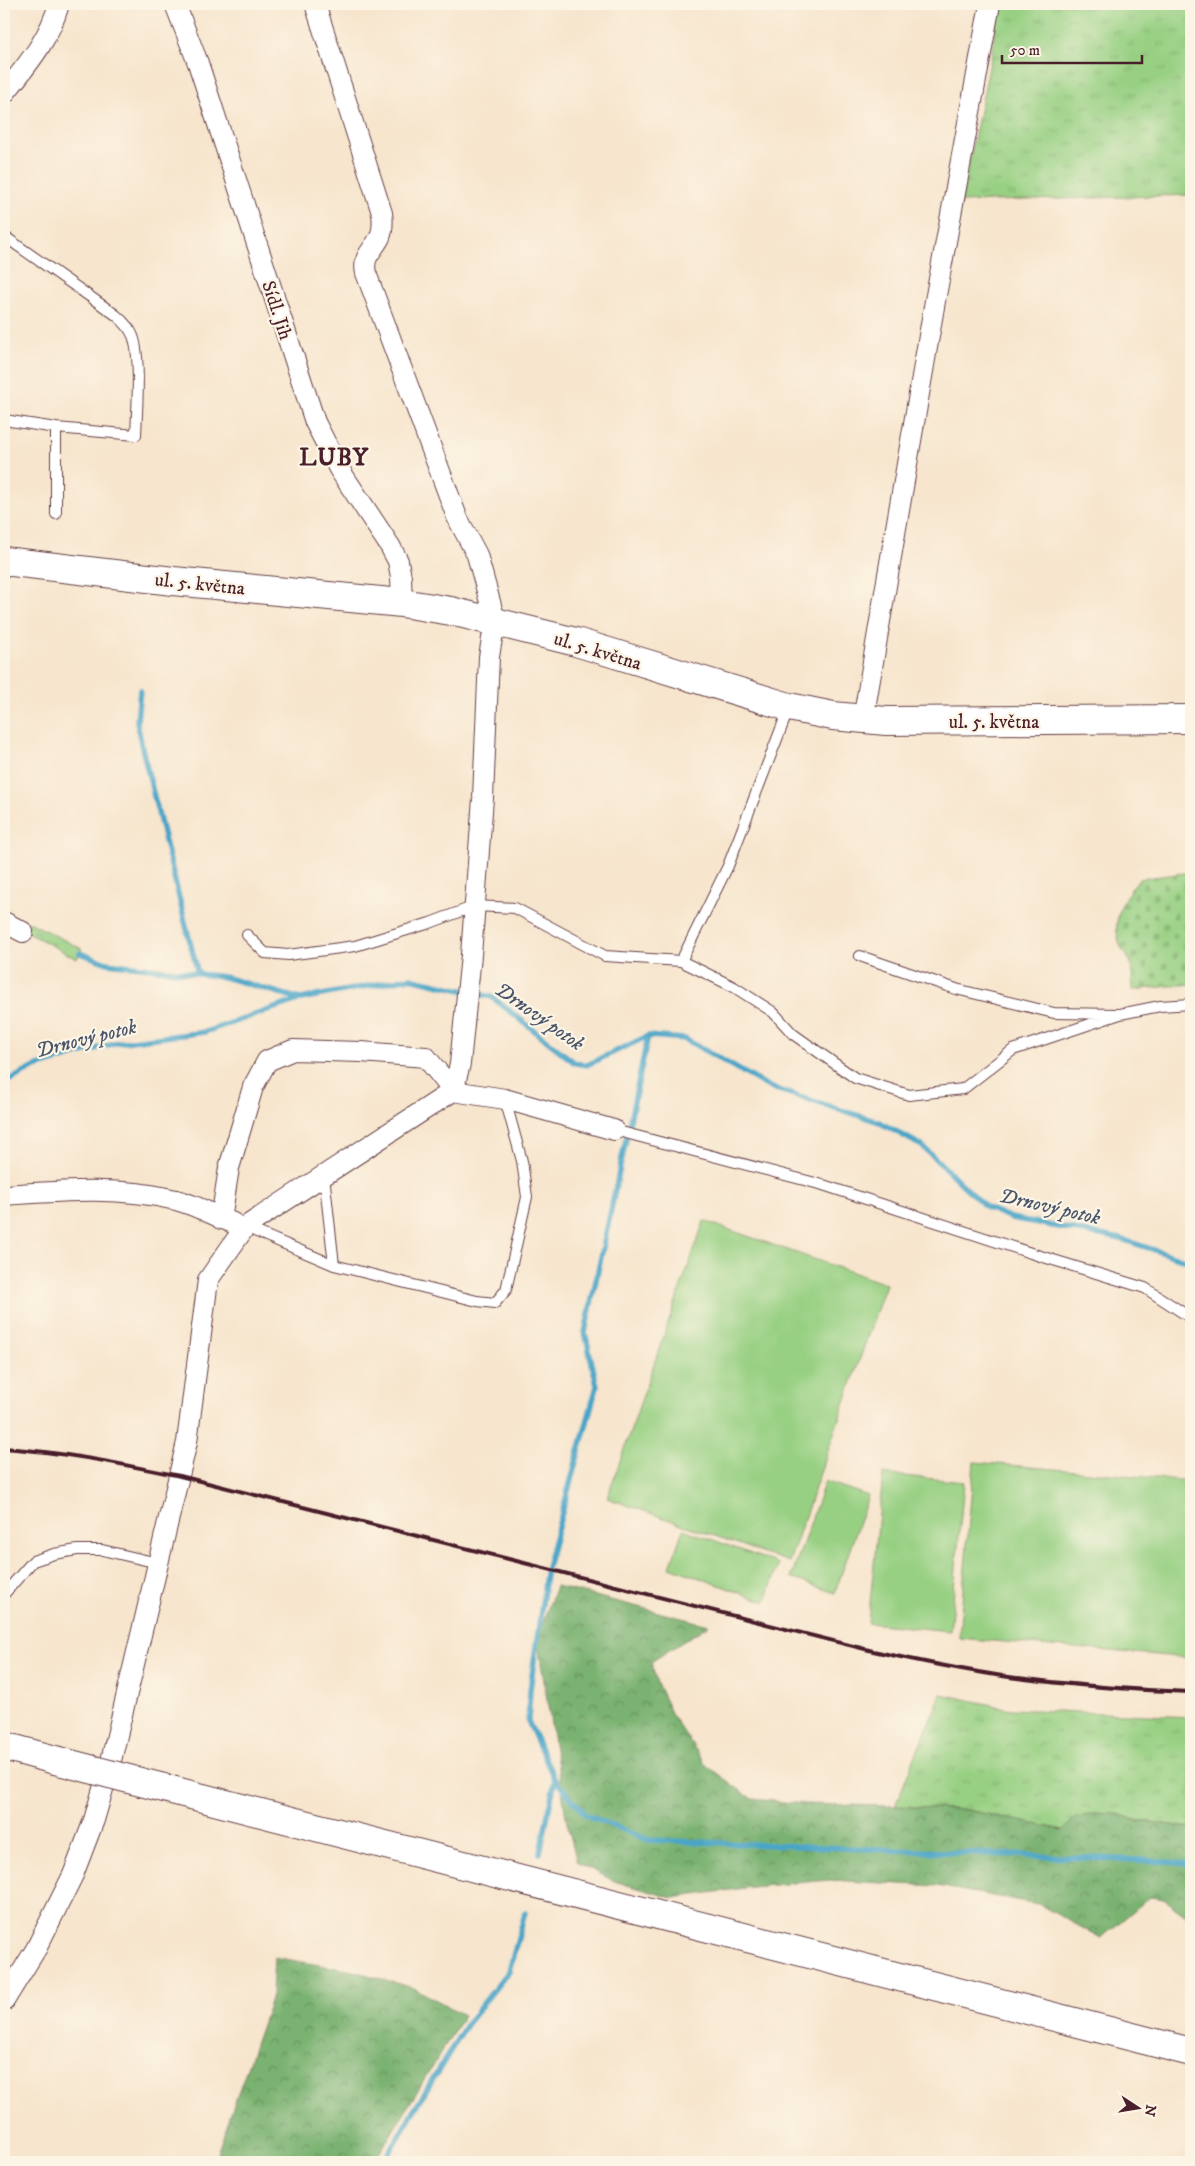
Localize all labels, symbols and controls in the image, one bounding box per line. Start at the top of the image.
scale bar [1002,32,1142,64]
text: 50 m [1010,41,1040,60]
street label: Sídl. Jih [256,278,297,343]
district label: LUBY [299,443,369,473]
street label: ul. 5. května [154,568,246,601]
street label: ul. 5. května [551,627,644,676]
street label: ul. 5. května [949,711,1039,734]
water label: Drnový potok [490,977,589,1057]
water label: Drnový potok [33,1015,140,1064]
water label: Drnový potok [997,1184,1103,1231]
north arrow [1112,2084,1162,2134]
text: N [1140,2103,1160,2118]

